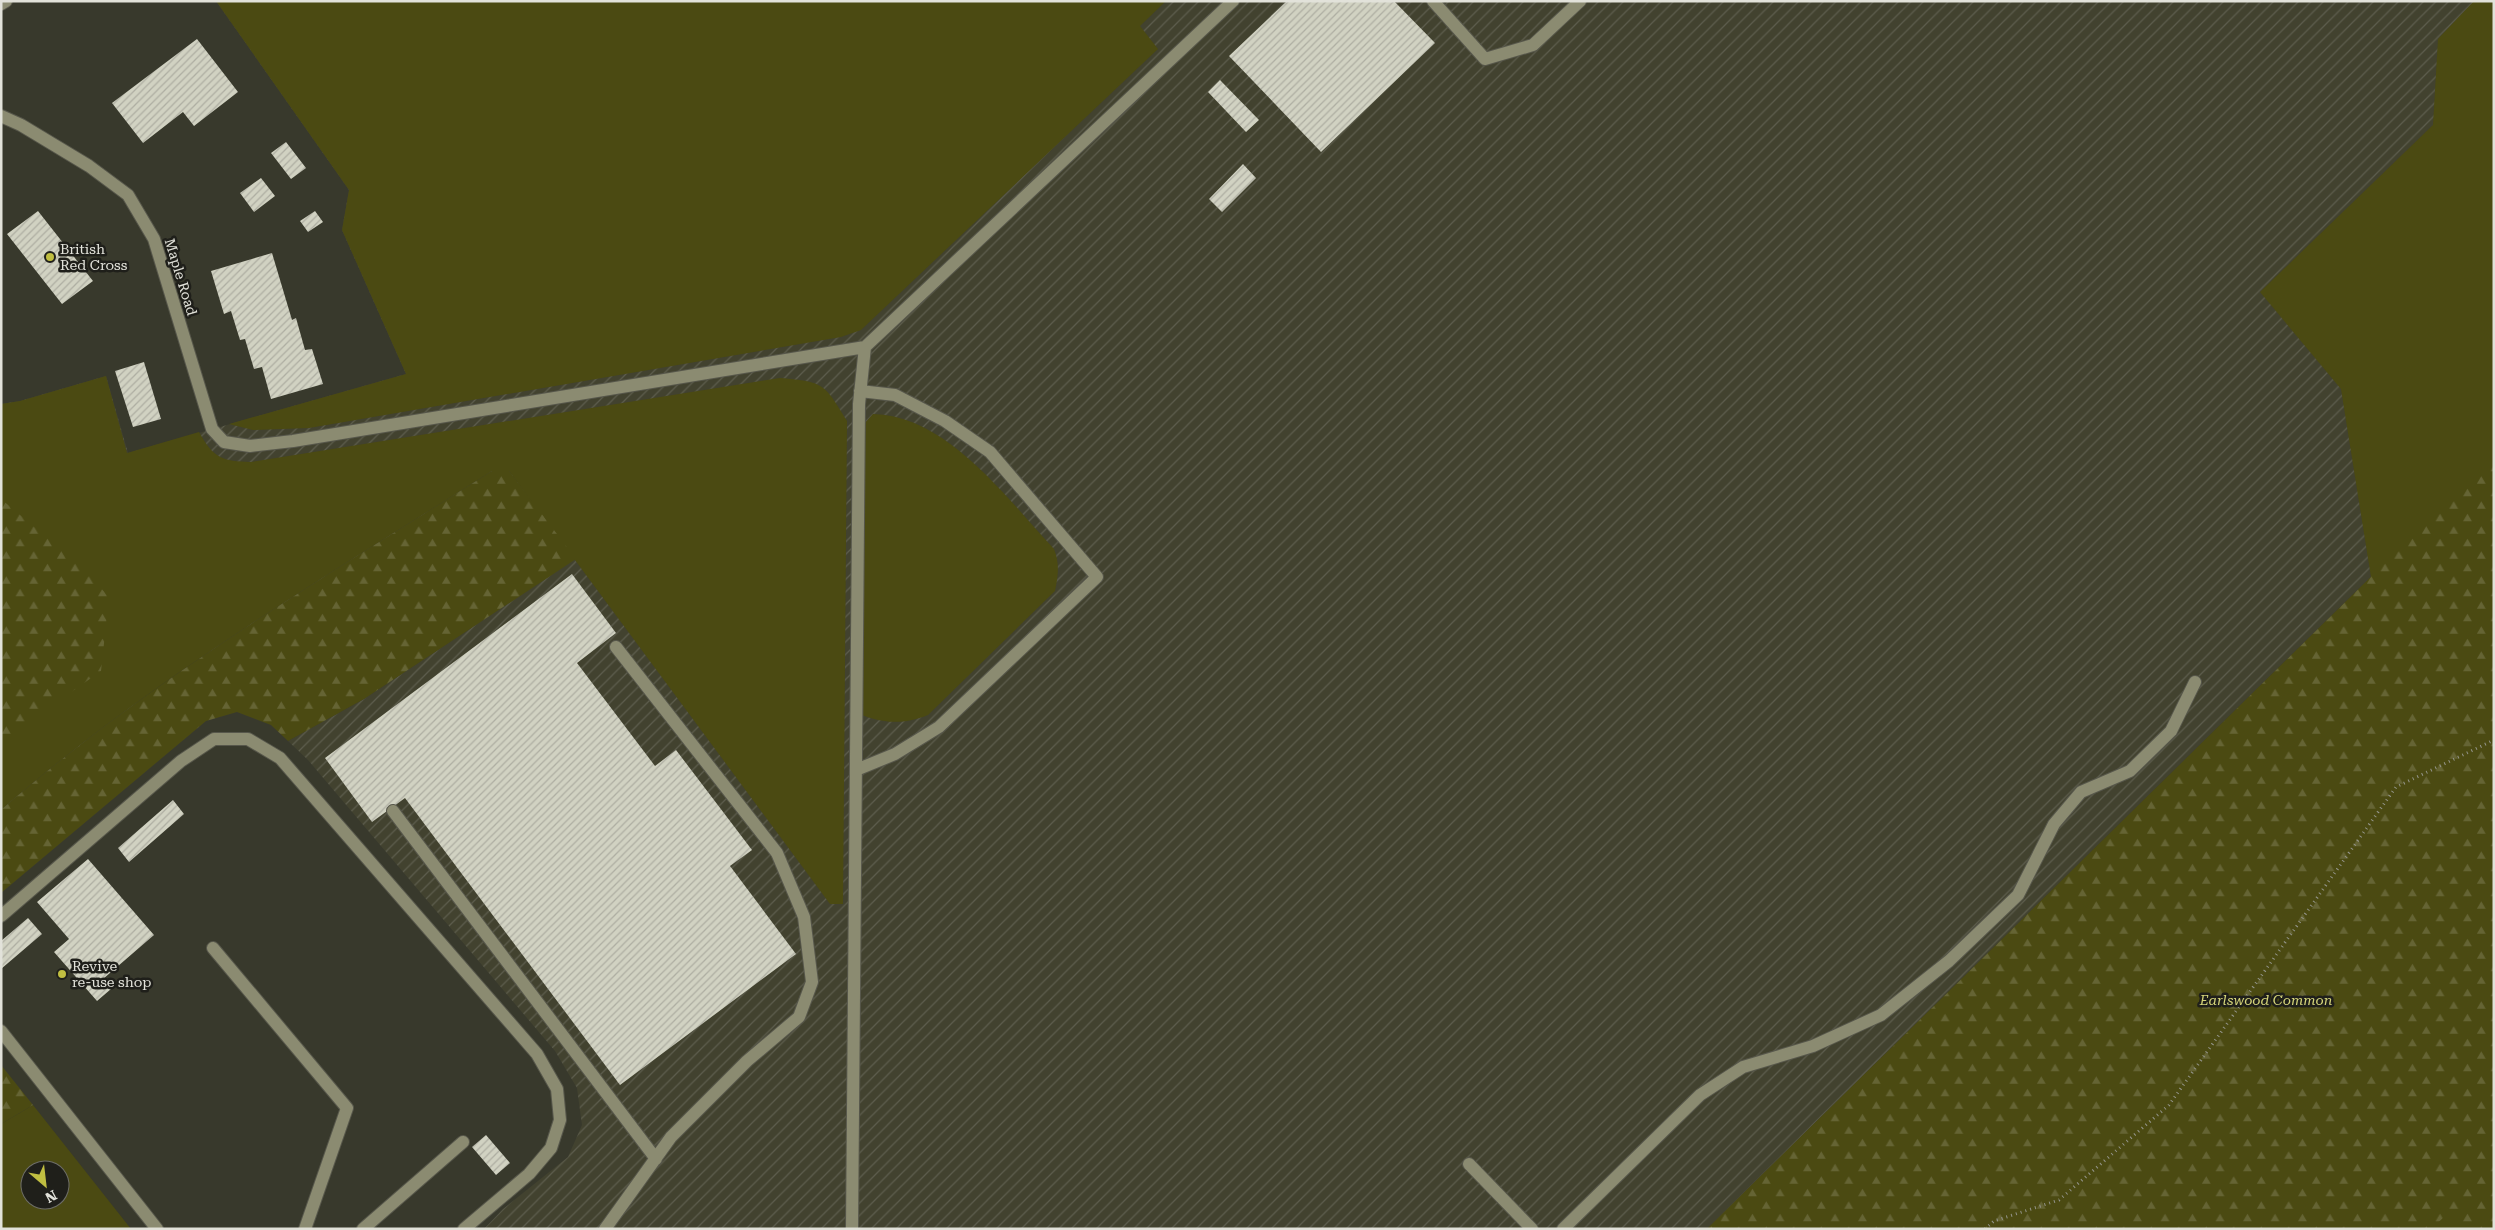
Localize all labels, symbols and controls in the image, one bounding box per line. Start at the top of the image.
street label: Maple Road [162,236,200,318]
place label: British Red Cross [60,241,128,273]
marker: British Red Cross [44,251,56,263]
place label: Revive re-use shop [72,958,151,990]
marker: Revive re-use shop [56,968,68,980]
park label: Earlswood Common [2199,992,2333,1008]
north arrow [20,1160,70,1210]
text: N [42,1187,60,1206]

